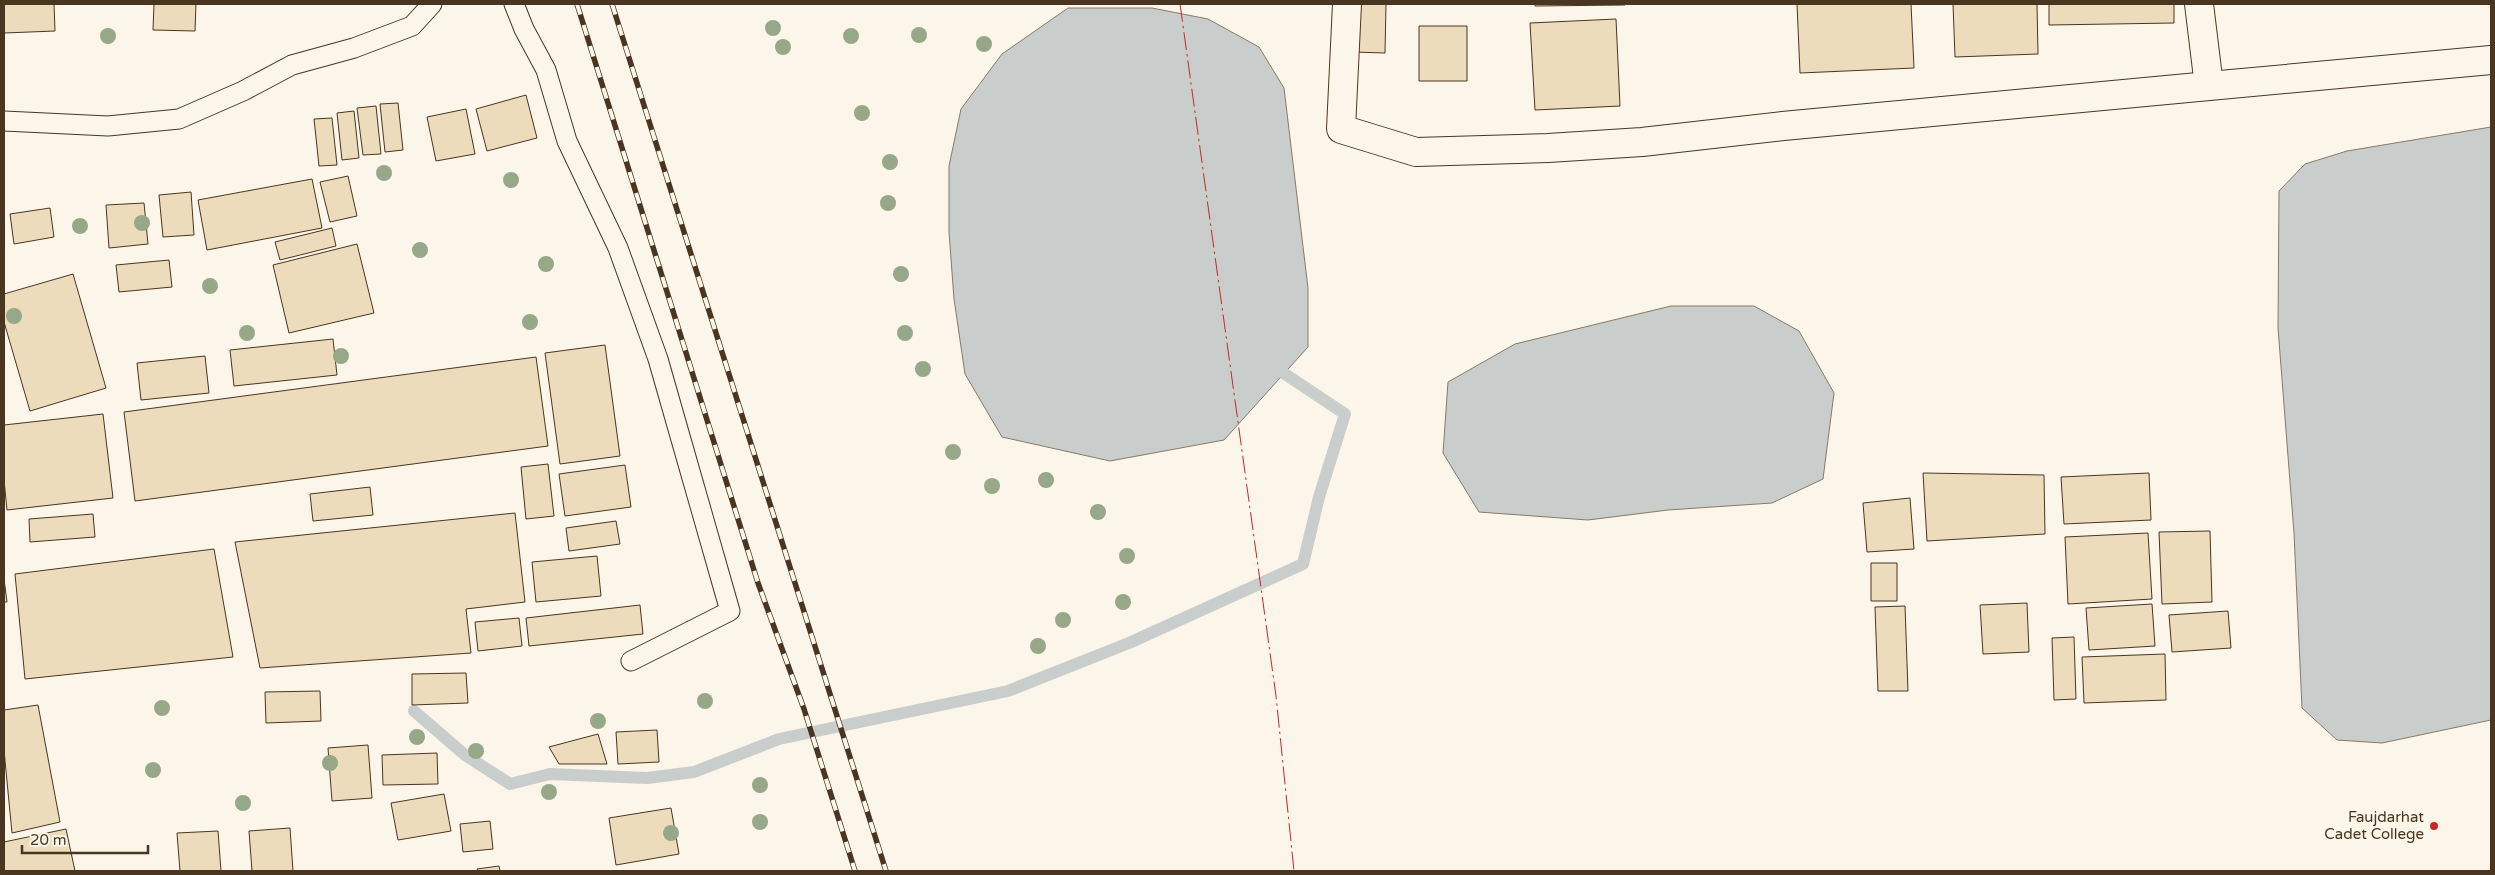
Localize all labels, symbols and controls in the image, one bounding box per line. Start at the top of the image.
place label: Faujdarhat Cadet College [2324,808,2424,843]
marker: Faujdarhat Cadet College [2428,820,2440,832]
scale bar [22,822,149,854]
text: 20 m [30,831,67,849]

